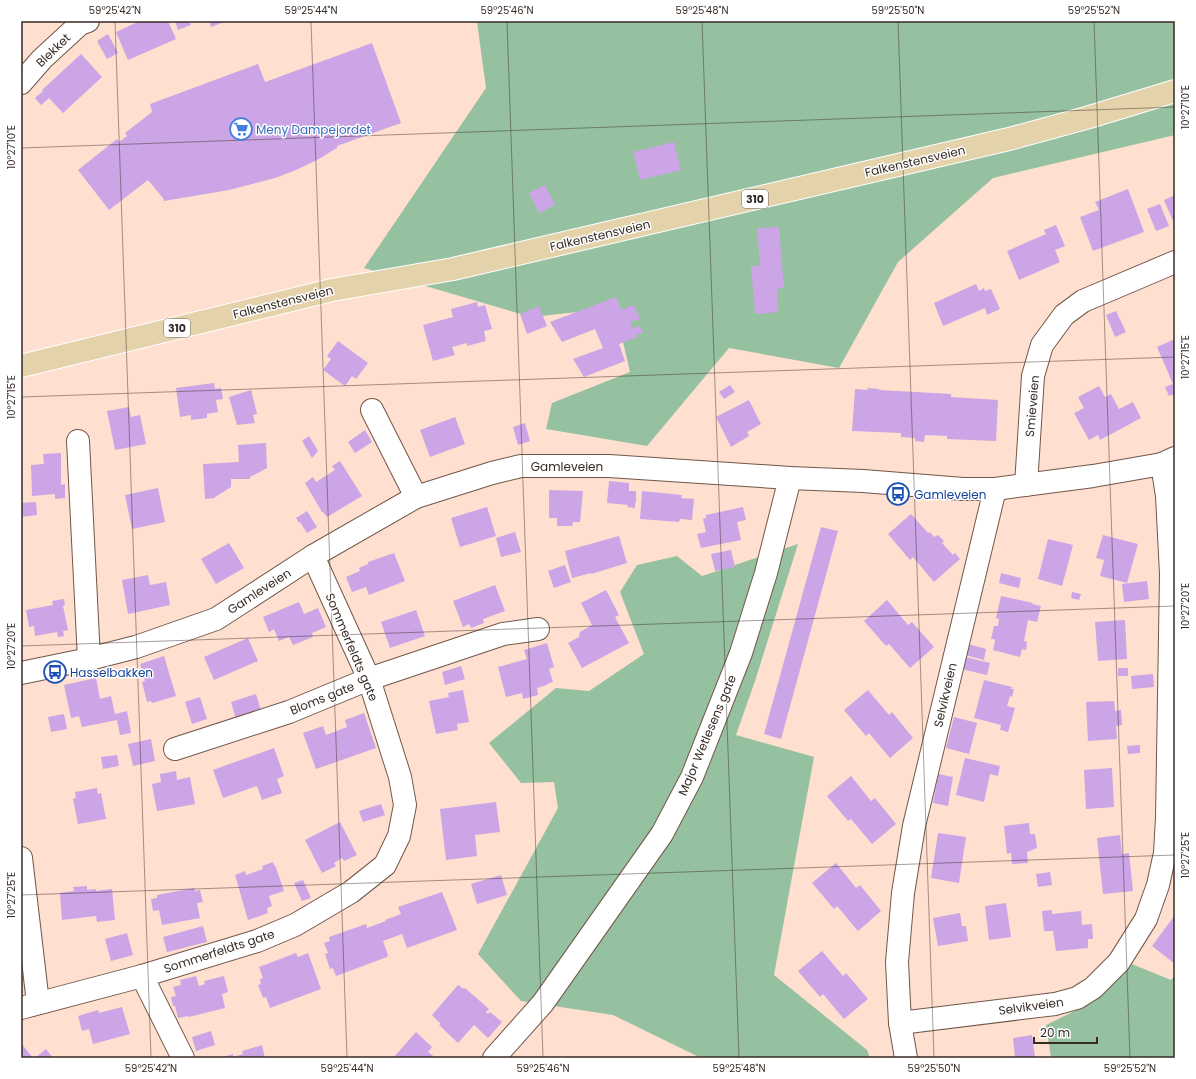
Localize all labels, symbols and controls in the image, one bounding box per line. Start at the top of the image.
text: 59°25'42"N [89,3,141,18]
text: 59°25'44"N [285,3,337,18]
text: 59°25'46"N [481,3,533,18]
text: 59°25'48"N [676,3,728,18]
text: 59°25'50"N [872,3,924,18]
text: 59°25'52"N [1068,3,1120,18]
street label: Blekket [32,29,74,71]
text: 10°27'10"E [1178,85,1193,129]
supermarket icon: Meny Dampejordet [228,116,254,142]
place label: Meny Dampejordet [256,121,371,138]
text: 10°27'10"E [4,125,19,169]
street label: Falkenstensveien [863,141,967,181]
road number: 310 [742,190,768,208]
street label: Falkenstensveien [548,215,652,255]
street label: Falkenstensveien [231,281,335,323]
road number: 310 [164,319,190,337]
text: 10°27'15"E [1178,335,1193,379]
street label: Smieveien [1021,374,1043,438]
text: 10°27'15"E [4,375,19,419]
street label: Gamleveien [531,458,603,475]
bus stop icon: Gamleveien [885,481,911,507]
place label: Gamleveien [914,486,986,503]
street label: Gamleveien [224,564,294,618]
text: 10°27'20"E [1178,583,1193,629]
street label: Sommerfeldts gate [322,590,382,704]
text: 10°27'20"E [4,623,19,669]
bus stop icon: Hasselbakken [42,659,68,685]
street label: Selvikveien [929,661,961,729]
place label: Hasselbakken [70,664,153,681]
street label: Major Wetlesens gate [674,672,740,798]
street label: Bloms gate [287,677,357,719]
text: 10°27'25"E [1178,832,1193,878]
text: 10°27'25"E [4,872,19,918]
street label: Sommerfeldts gate [161,925,277,977]
street label: Selvikveien [997,993,1065,1019]
scale bar [1034,1019,1097,1045]
text: 20 m [1040,1024,1070,1041]
text: 59°25'42"N [125,1061,177,1076]
text: 59°25'44"N [321,1061,373,1076]
text: 59°25'46"N [517,1061,569,1076]
text: 59°25'48"N [713,1061,765,1076]
text: 59°25'50"N [908,1061,960,1076]
text: 59°25'52"N [1104,1061,1156,1076]

